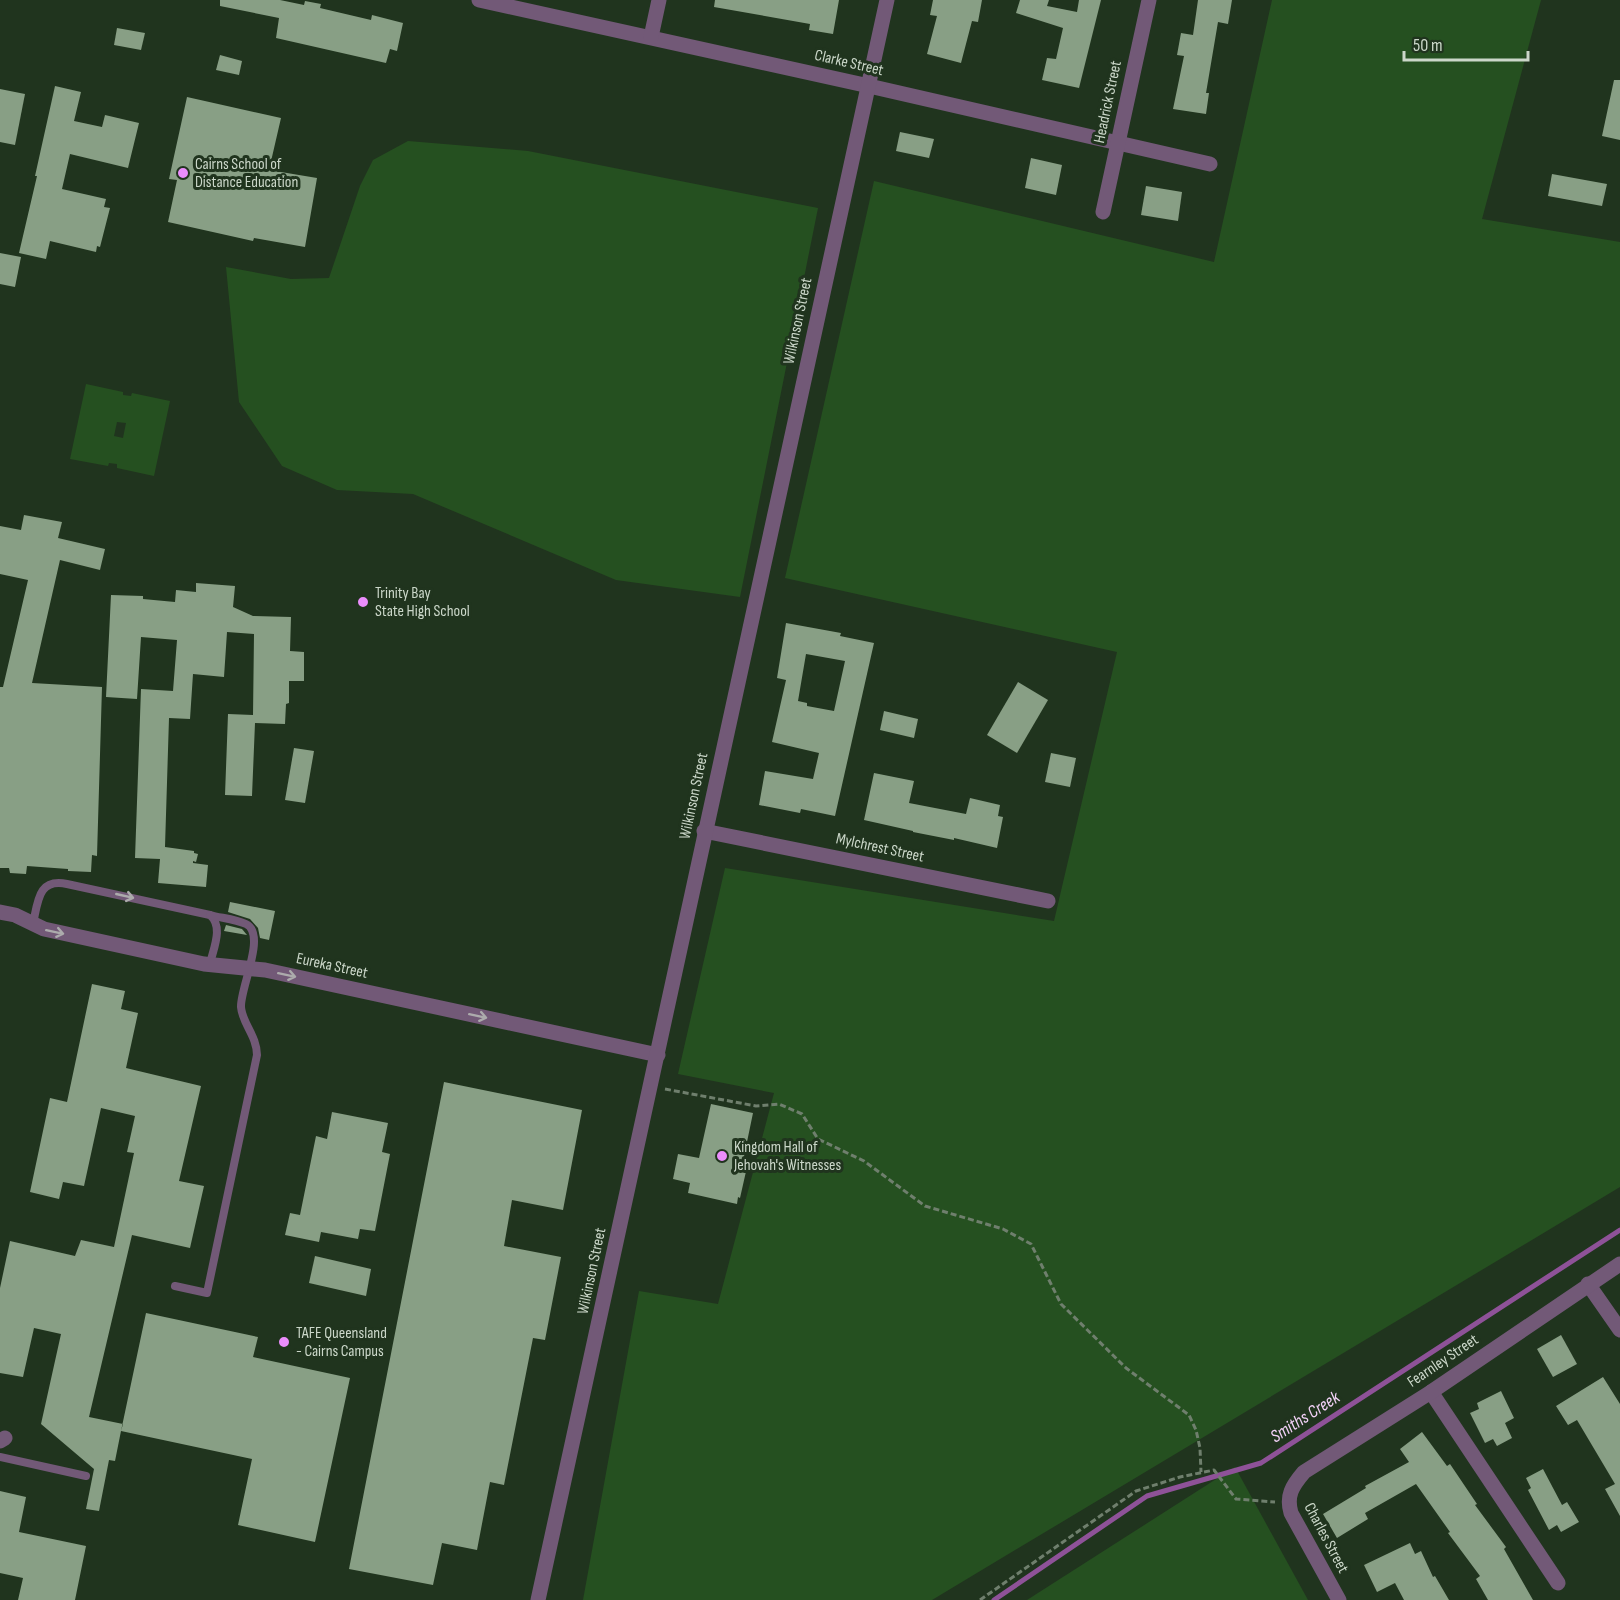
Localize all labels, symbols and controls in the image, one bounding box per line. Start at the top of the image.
scale bar [1404,24,1528,62]
text: 50 m [1413,35,1443,56]
street label: Clarke Street [813,46,885,80]
street label: Headrick Street [1090,59,1126,145]
place label: Cairns School of Distance Education [195,155,298,192]
marker: Cairns School of Distance Education [176,166,190,180]
street label: Wilkinson Street [780,276,816,366]
place label: Trinity Bay State High School [375,584,470,621]
marker: Trinity Bay State High School [356,595,370,609]
street label: Wilkinson Street [676,751,712,841]
street label: Mylchrest Street [834,829,926,867]
one-way arrow [115,891,134,903]
one-way arrow [45,926,64,938]
street label: Eureka Street [295,949,370,983]
one-way arrow [278,969,297,981]
one-way arrow [468,1011,487,1022]
place label: Kingdom Hall of Jehovah's Witnesses [733,1138,842,1175]
marker: Kingdom Hall of Jehovah's Witnesses [715,1149,729,1163]
street label: Wilkinson Street [574,1226,610,1316]
place label: TAFE Queensland - Cairns Campus [296,1324,387,1361]
street label: Fearnley Street [1404,1330,1482,1392]
marker: TAFE Queensland - Cairns Campus [277,1335,291,1349]
water label: Smiths Creek [1266,1386,1345,1447]
street label: Charles Street [1300,1500,1352,1576]

